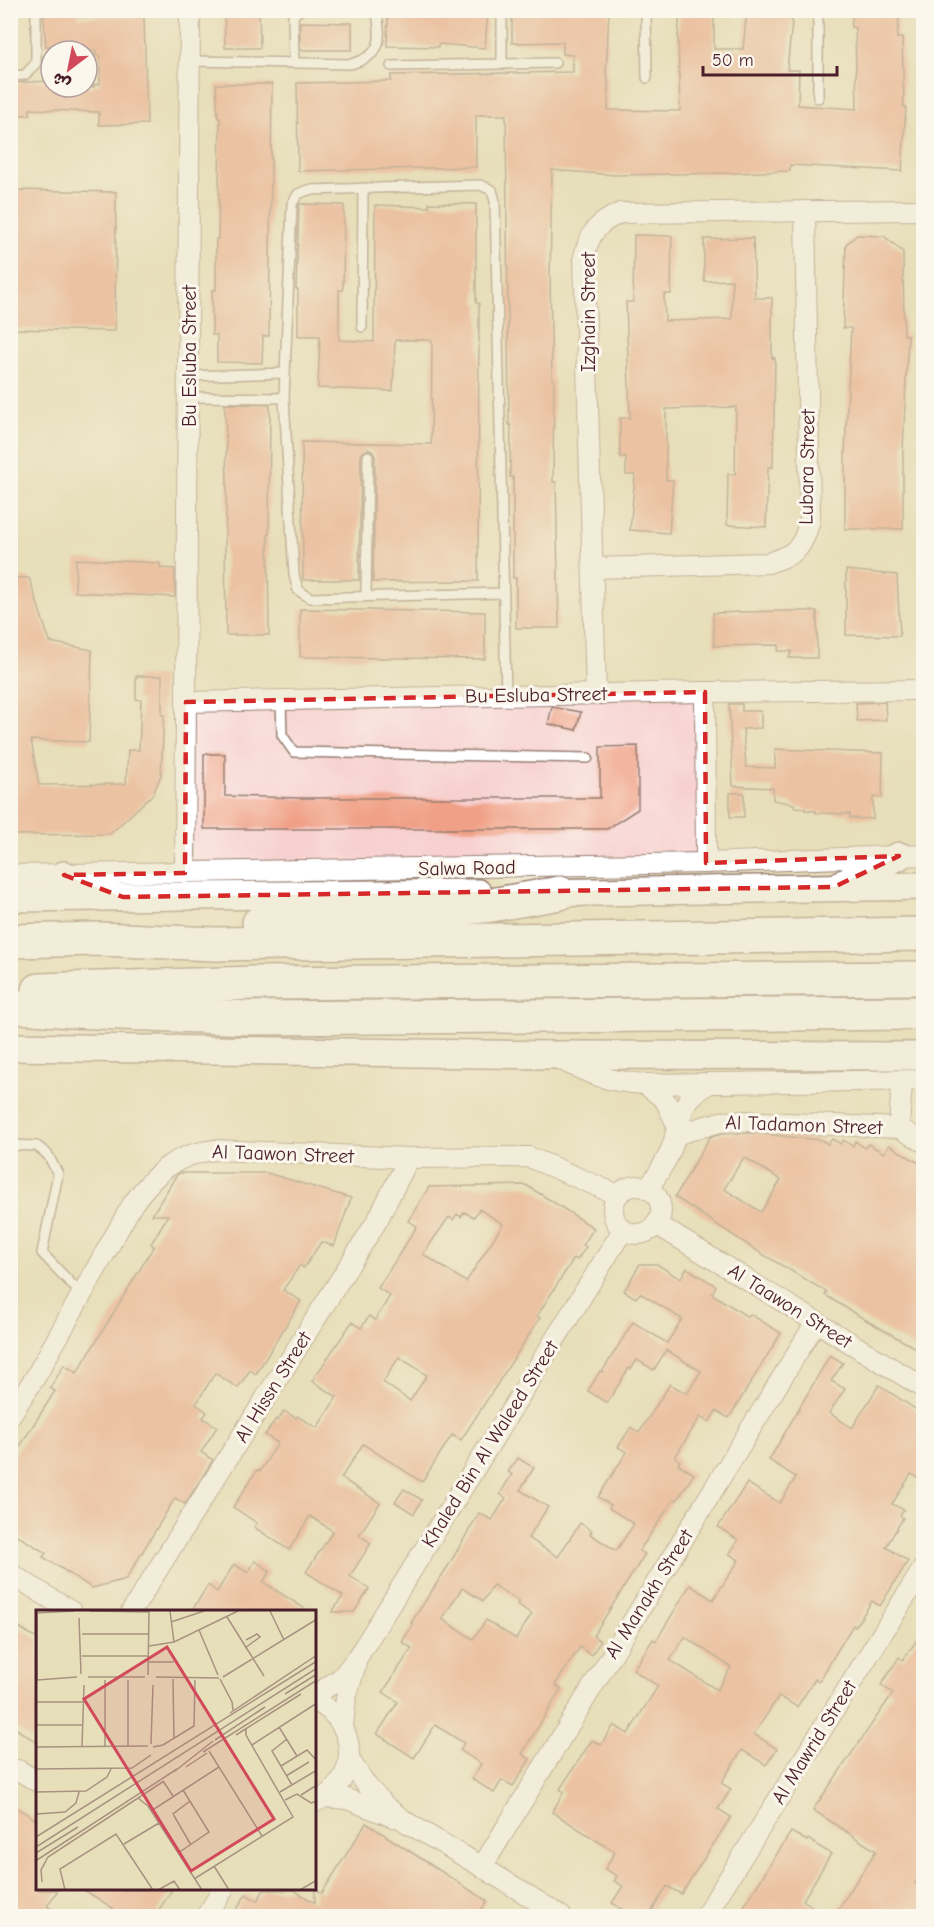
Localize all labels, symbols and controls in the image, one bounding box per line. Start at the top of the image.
north arrow [39,39,99,99]
scale bar [703,39,836,77]
text: 50 m [712,50,754,71]
text: ش [49,69,74,93]
street label: Izghain Street [577,251,600,372]
street label: Bu Esluba Street [178,284,201,427]
street label: Lubara Street [794,408,820,525]
street label: Bu Esluba Street [465,682,608,708]
street label: Salwa Road [418,856,516,880]
street label: Al Tadamon Street [725,1111,884,1139]
street label: Al Taawon Street [212,1140,356,1168]
street label: Al Taawon Street [724,1259,857,1354]
street label: Al Hissn Street [230,1326,317,1447]
street label: Khaled Bin Al Waleed Street [417,1335,564,1552]
street label: Al Manakh Street [600,1524,699,1663]
inset map [36,1610,316,1891]
street label: Al Mawrid Street [767,1675,862,1808]

